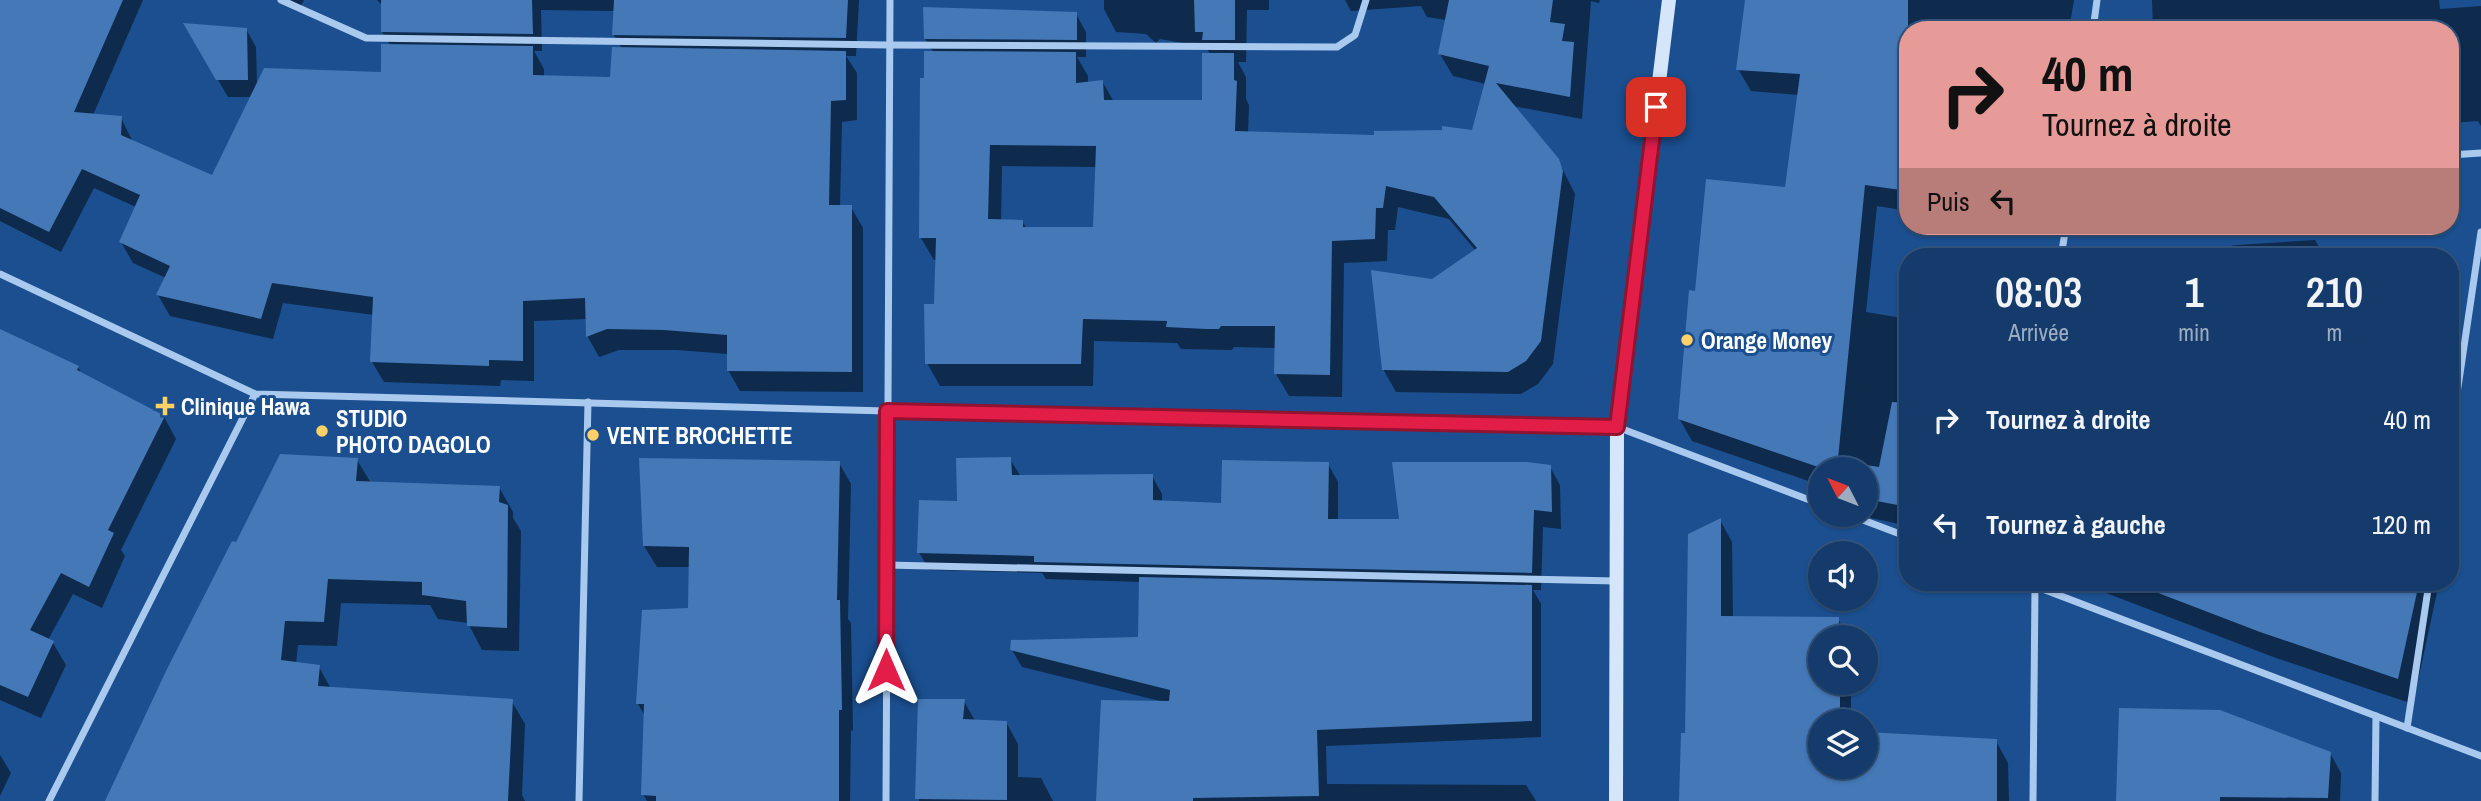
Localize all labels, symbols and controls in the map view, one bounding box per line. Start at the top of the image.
text: 40 m [2042,40,2134,106]
icon: right [1927,49,2018,140]
pin [1626,77,1686,137]
icon: arrive [1637,88,1675,126]
text: Tournez à droite [2042,103,2232,146]
icon: left [1984,182,2022,220]
text: Puis [1927,184,1970,219]
text: 08:03 [1995,264,2082,320]
text: 1 [2184,264,2204,320]
text: 210 [2306,264,2363,320]
text: Arrivée [2008,317,2069,348]
text: min [2178,317,2210,348]
text: m [2327,317,2342,348]
place label: Orange Money [1701,325,1833,356]
marker: Orange Money [1679,332,1695,348]
place label: Clinique Hawa [181,391,310,422]
marker: Clinique Hawa [155,396,175,416]
icon: right [1927,401,1965,439]
text: Tournez à droite [1986,402,2150,437]
text: 40 m [2384,402,2431,437]
place label: STUDIO PHOTO DAGOLO [336,403,491,460]
place label: VENTE BROCHETTE [607,420,792,451]
marker: STUDIO PHOTO DAGOLO [314,423,330,439]
marker: VENTE BROCHETTE [585,427,601,443]
north arrow [1808,457,1878,527]
map controls [1808,457,1878,779]
icon: left [1927,506,1965,544]
text: Tournez à gauche [1986,507,2166,542]
text: 120 m [2372,507,2431,542]
button: sound [1808,541,1878,611]
button: search [1808,625,1878,695]
position arrow [849,633,923,707]
button: layers [1808,709,1878,779]

